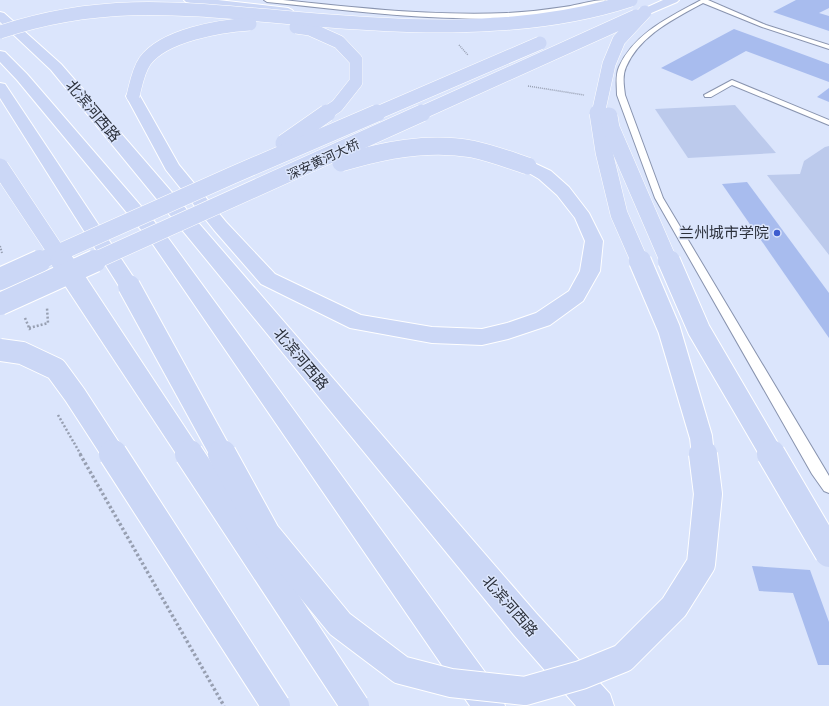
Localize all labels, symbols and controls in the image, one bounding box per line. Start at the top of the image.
street label: 北滨河西路 [62,76,124,146]
street label: 深安黄河大桥 [284,135,362,183]
place label: 兰州城市学院 [679,224,769,242]
marker: 兰州城市学院 [772,228,782,238]
street label: 北滨河西路 [270,324,332,394]
street label: 北滨河西路 [479,572,541,640]

